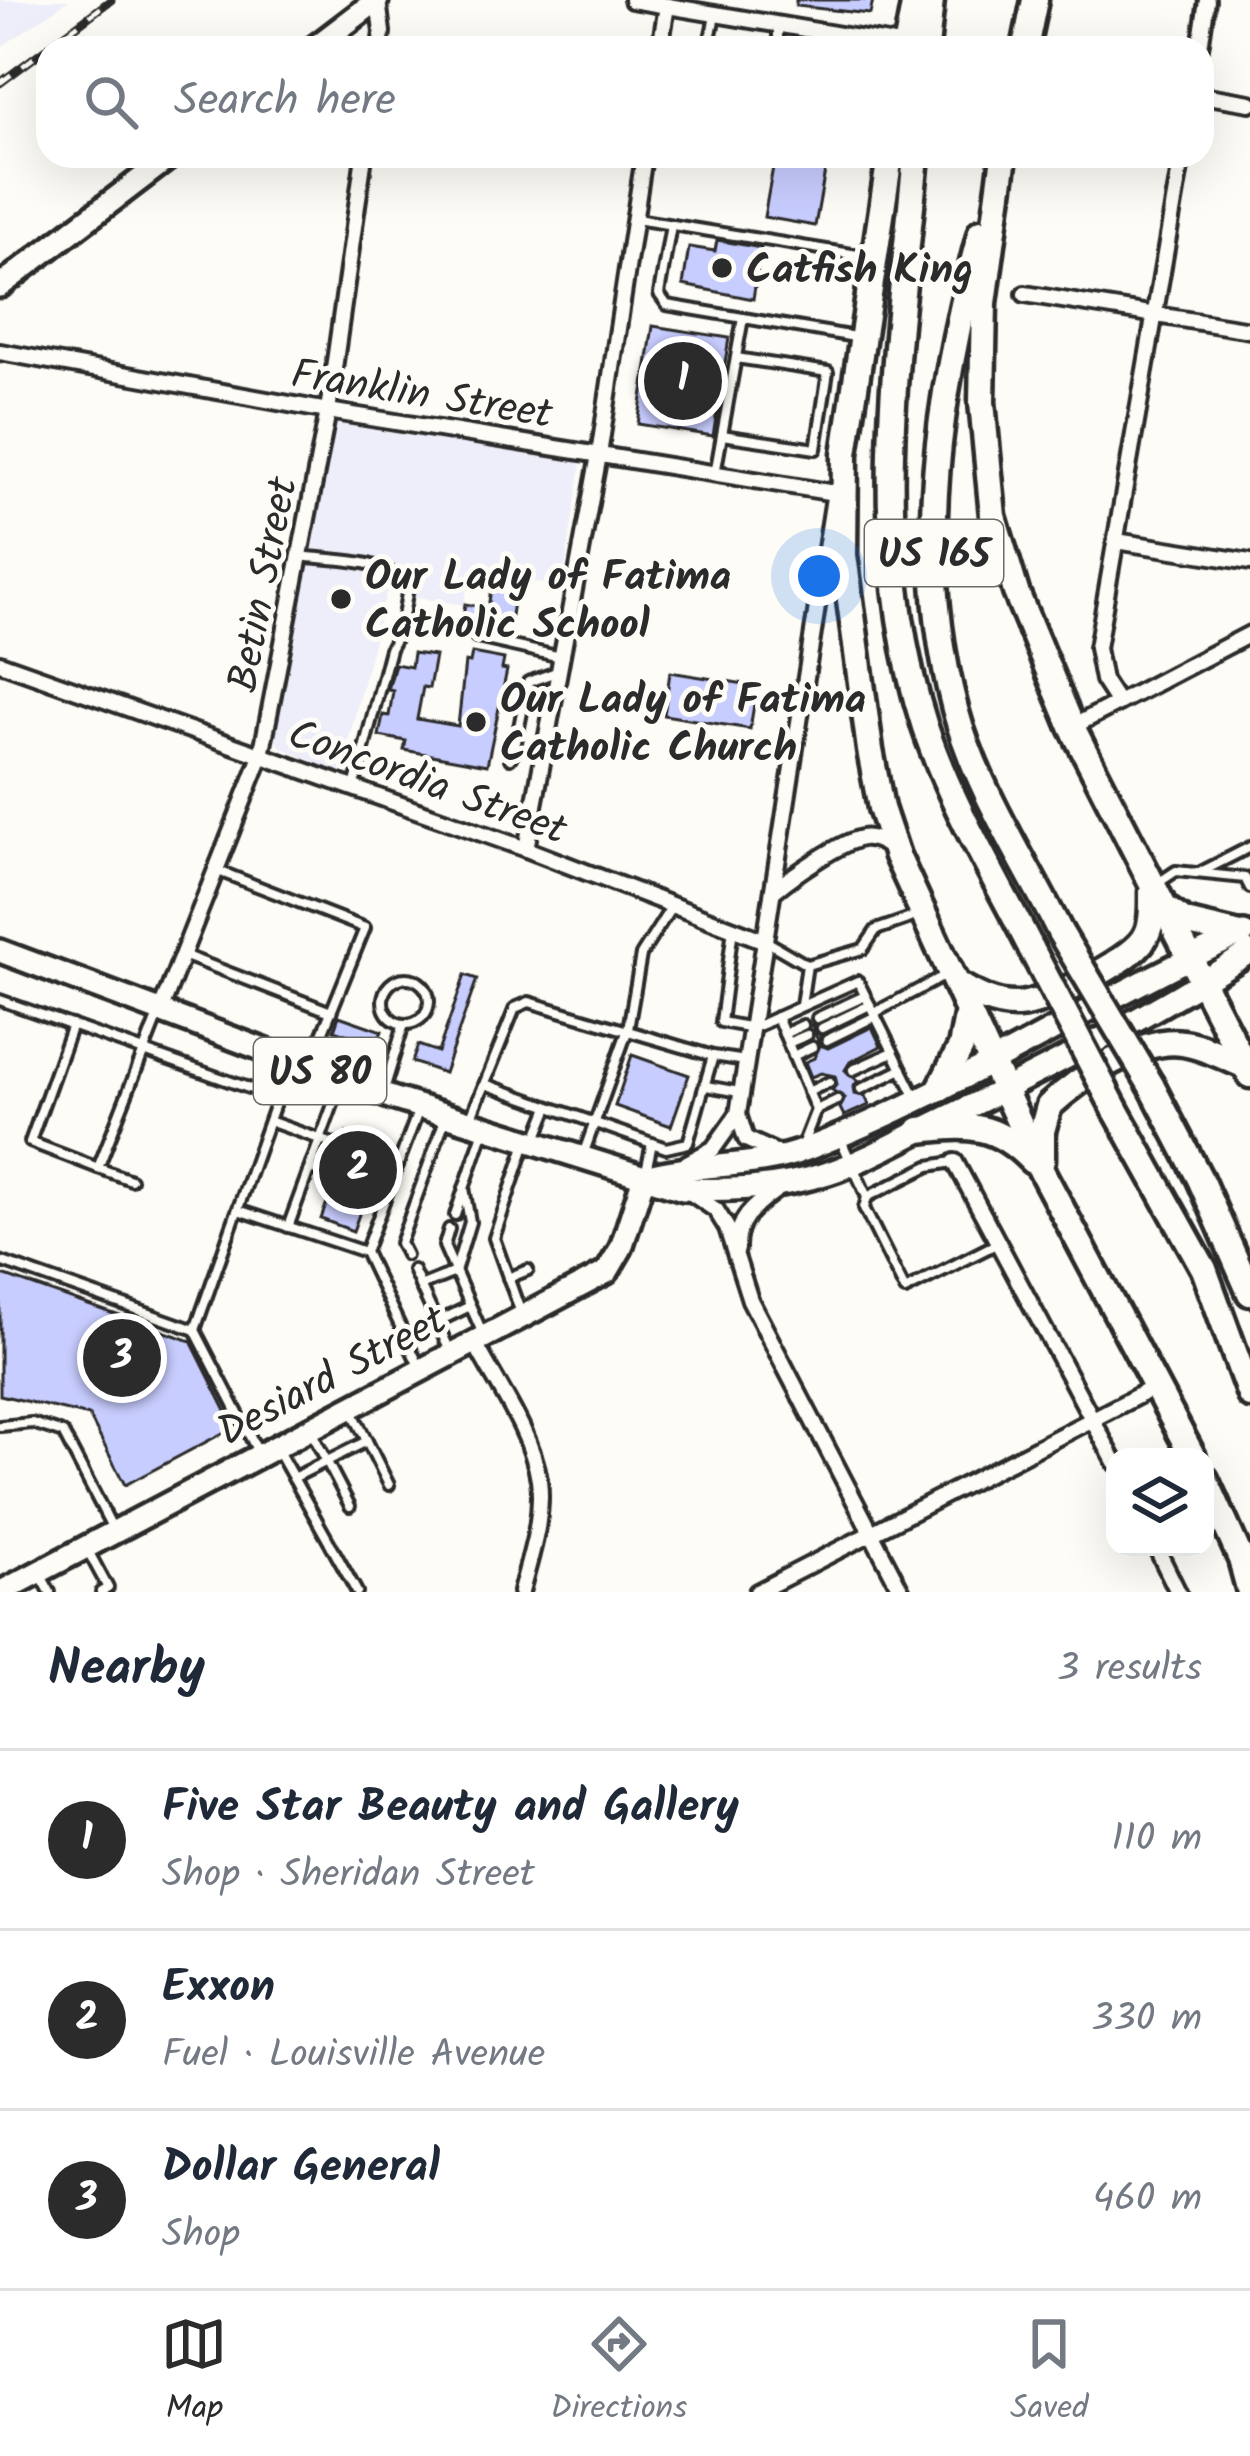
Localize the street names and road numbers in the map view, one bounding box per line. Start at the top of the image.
street label: Franklin Street [286,342,558,449]
street label: Betin Street [211,471,318,698]
road number: US 165 [865,520,1003,586]
street label: Concordia Street [278,702,576,865]
road number: US 80 [254,1038,386,1104]
street label: Desiard Street [206,1288,460,1466]

